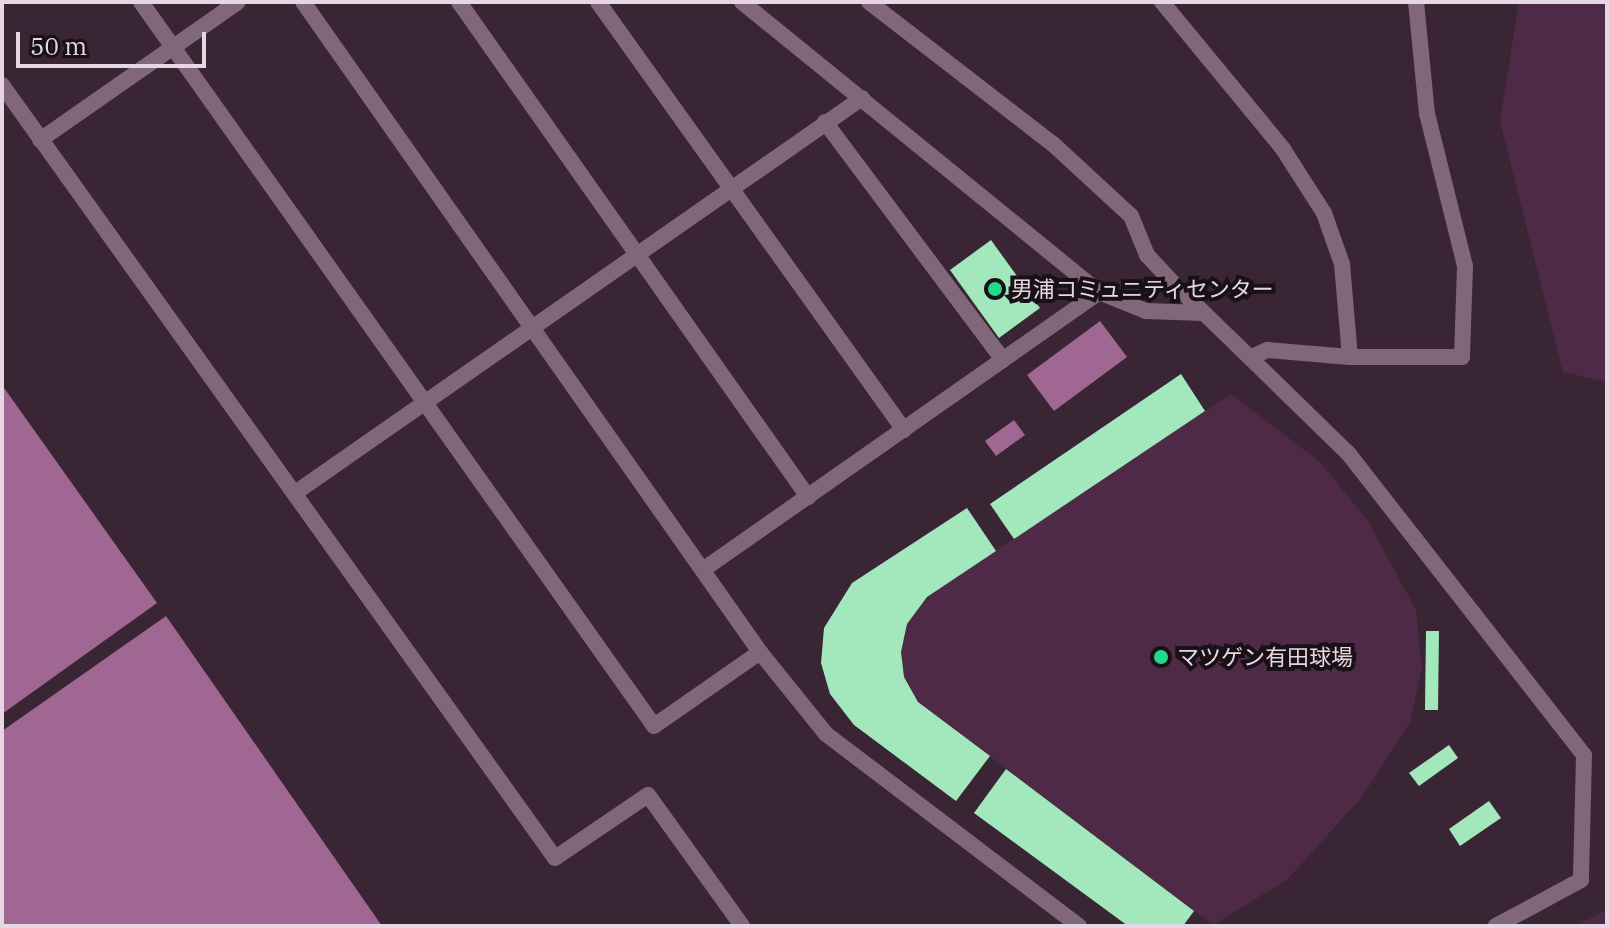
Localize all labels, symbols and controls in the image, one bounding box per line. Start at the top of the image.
scale bar [20,16,210,66]
text: 50 m [30,30,87,62]
place label: 男浦コミュニティセンター [1011,276,1275,302]
marker: 男浦コミュニティセンター [986,280,1004,298]
place label: マツゲン有田球場 [1177,644,1353,670]
marker: マツゲン有田球場 [1152,648,1170,666]

